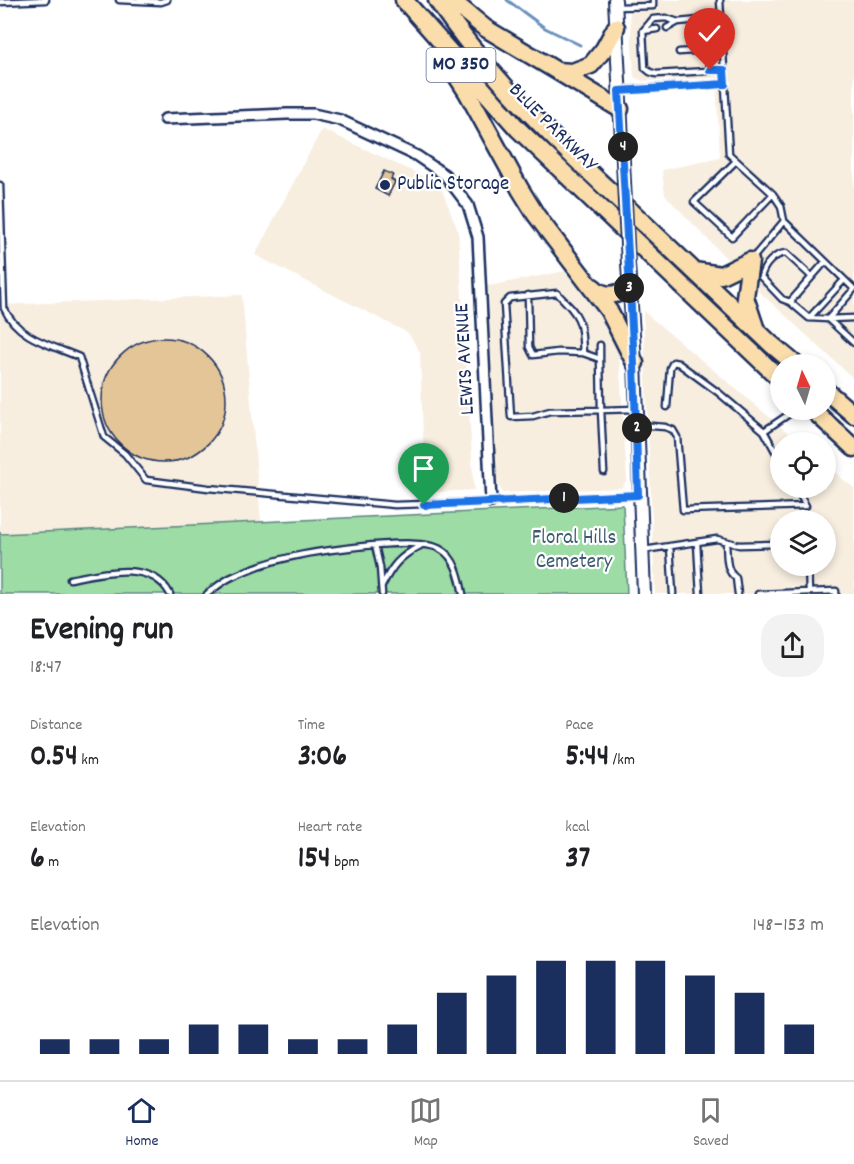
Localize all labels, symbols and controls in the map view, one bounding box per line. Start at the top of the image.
pin [684,8,735,70]
icon: check [693,17,726,50]
road number: MO 350 [426,48,496,82]
street label: BLUE PARKWAY [501,77,604,180]
pin: 4 [608,132,638,162]
text: 4 [620,135,626,158]
place label: Public Storage [397,170,509,200]
marker: Public Storage [378,178,392,192]
pin: 3 [614,273,644,303]
text: 3 [625,276,633,299]
street label: LEWIS AVENUE [448,302,484,416]
north arrow [770,354,836,420]
map controls [770,354,836,576]
pin: 2 [622,413,652,443]
text: 2 [634,416,641,439]
button: locate [770,432,836,498]
pin [398,443,449,505]
icon: arrive [407,452,440,485]
pin: 1 [549,483,579,513]
text: 1 [562,486,566,509]
button: layers [770,510,836,576]
park label: Floral Hills Cemetery [532,524,616,578]
text: Evening run [30,608,174,655]
button: share [761,614,824,677]
text: 18:47 [30,654,62,682]
text: Distance [30,714,82,737]
text: Time [298,714,325,737]
text: Pace [565,714,594,737]
text: 0.54 [30,737,78,780]
text: 3:06 [298,737,347,780]
text: 5:44 [565,737,609,780]
text: km [78,749,99,772]
text: /km [609,749,635,772]
text: Elevation [30,816,86,839]
text: Heart rate [298,816,362,839]
text: kcal [565,816,590,839]
text: 6 [30,839,45,882]
text: 154 [298,839,331,882]
text: 37 [565,839,590,882]
text: m [45,851,59,874]
text: bpm [331,851,360,874]
text: Elevation [30,912,100,940]
text: 148–153 m [753,912,824,940]
tab: Home [125,1094,159,1153]
tab: Map [409,1094,442,1153]
tab: Saved [693,1094,729,1153]

